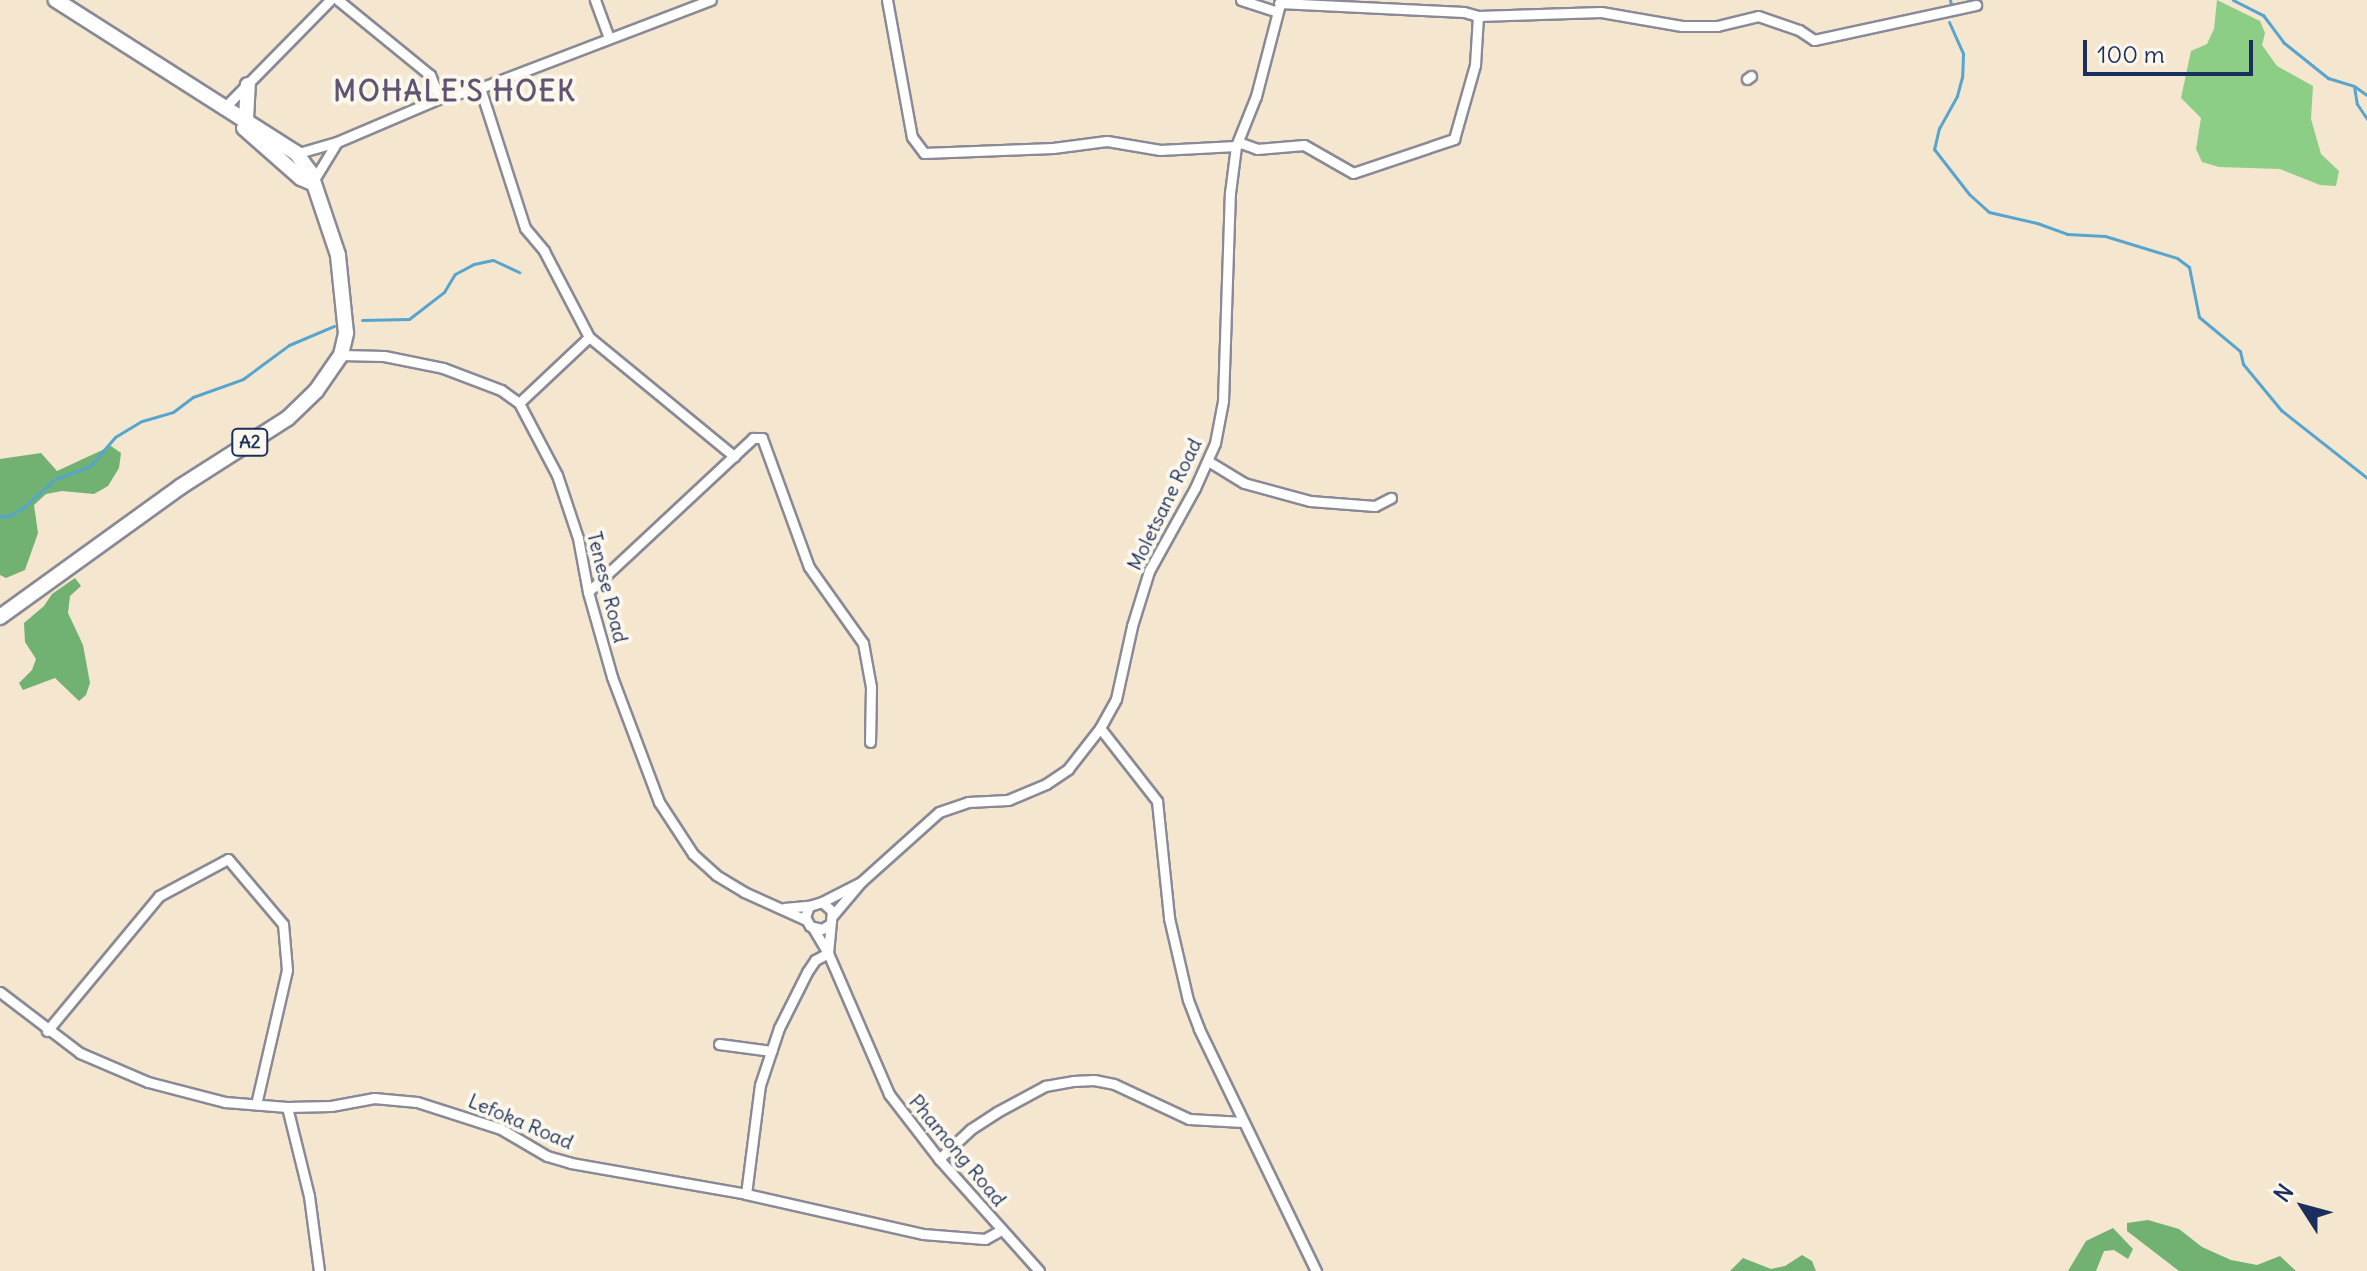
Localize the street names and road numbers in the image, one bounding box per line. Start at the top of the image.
road number: A2 [230,428,270,456]
street label: Moletsane Road [1122,434,1206,574]
street label: Tenese Road [583,529,633,645]
street label: Lefoka Road [465,1088,577,1154]
street label: Phamong Road [904,1089,1012,1211]

